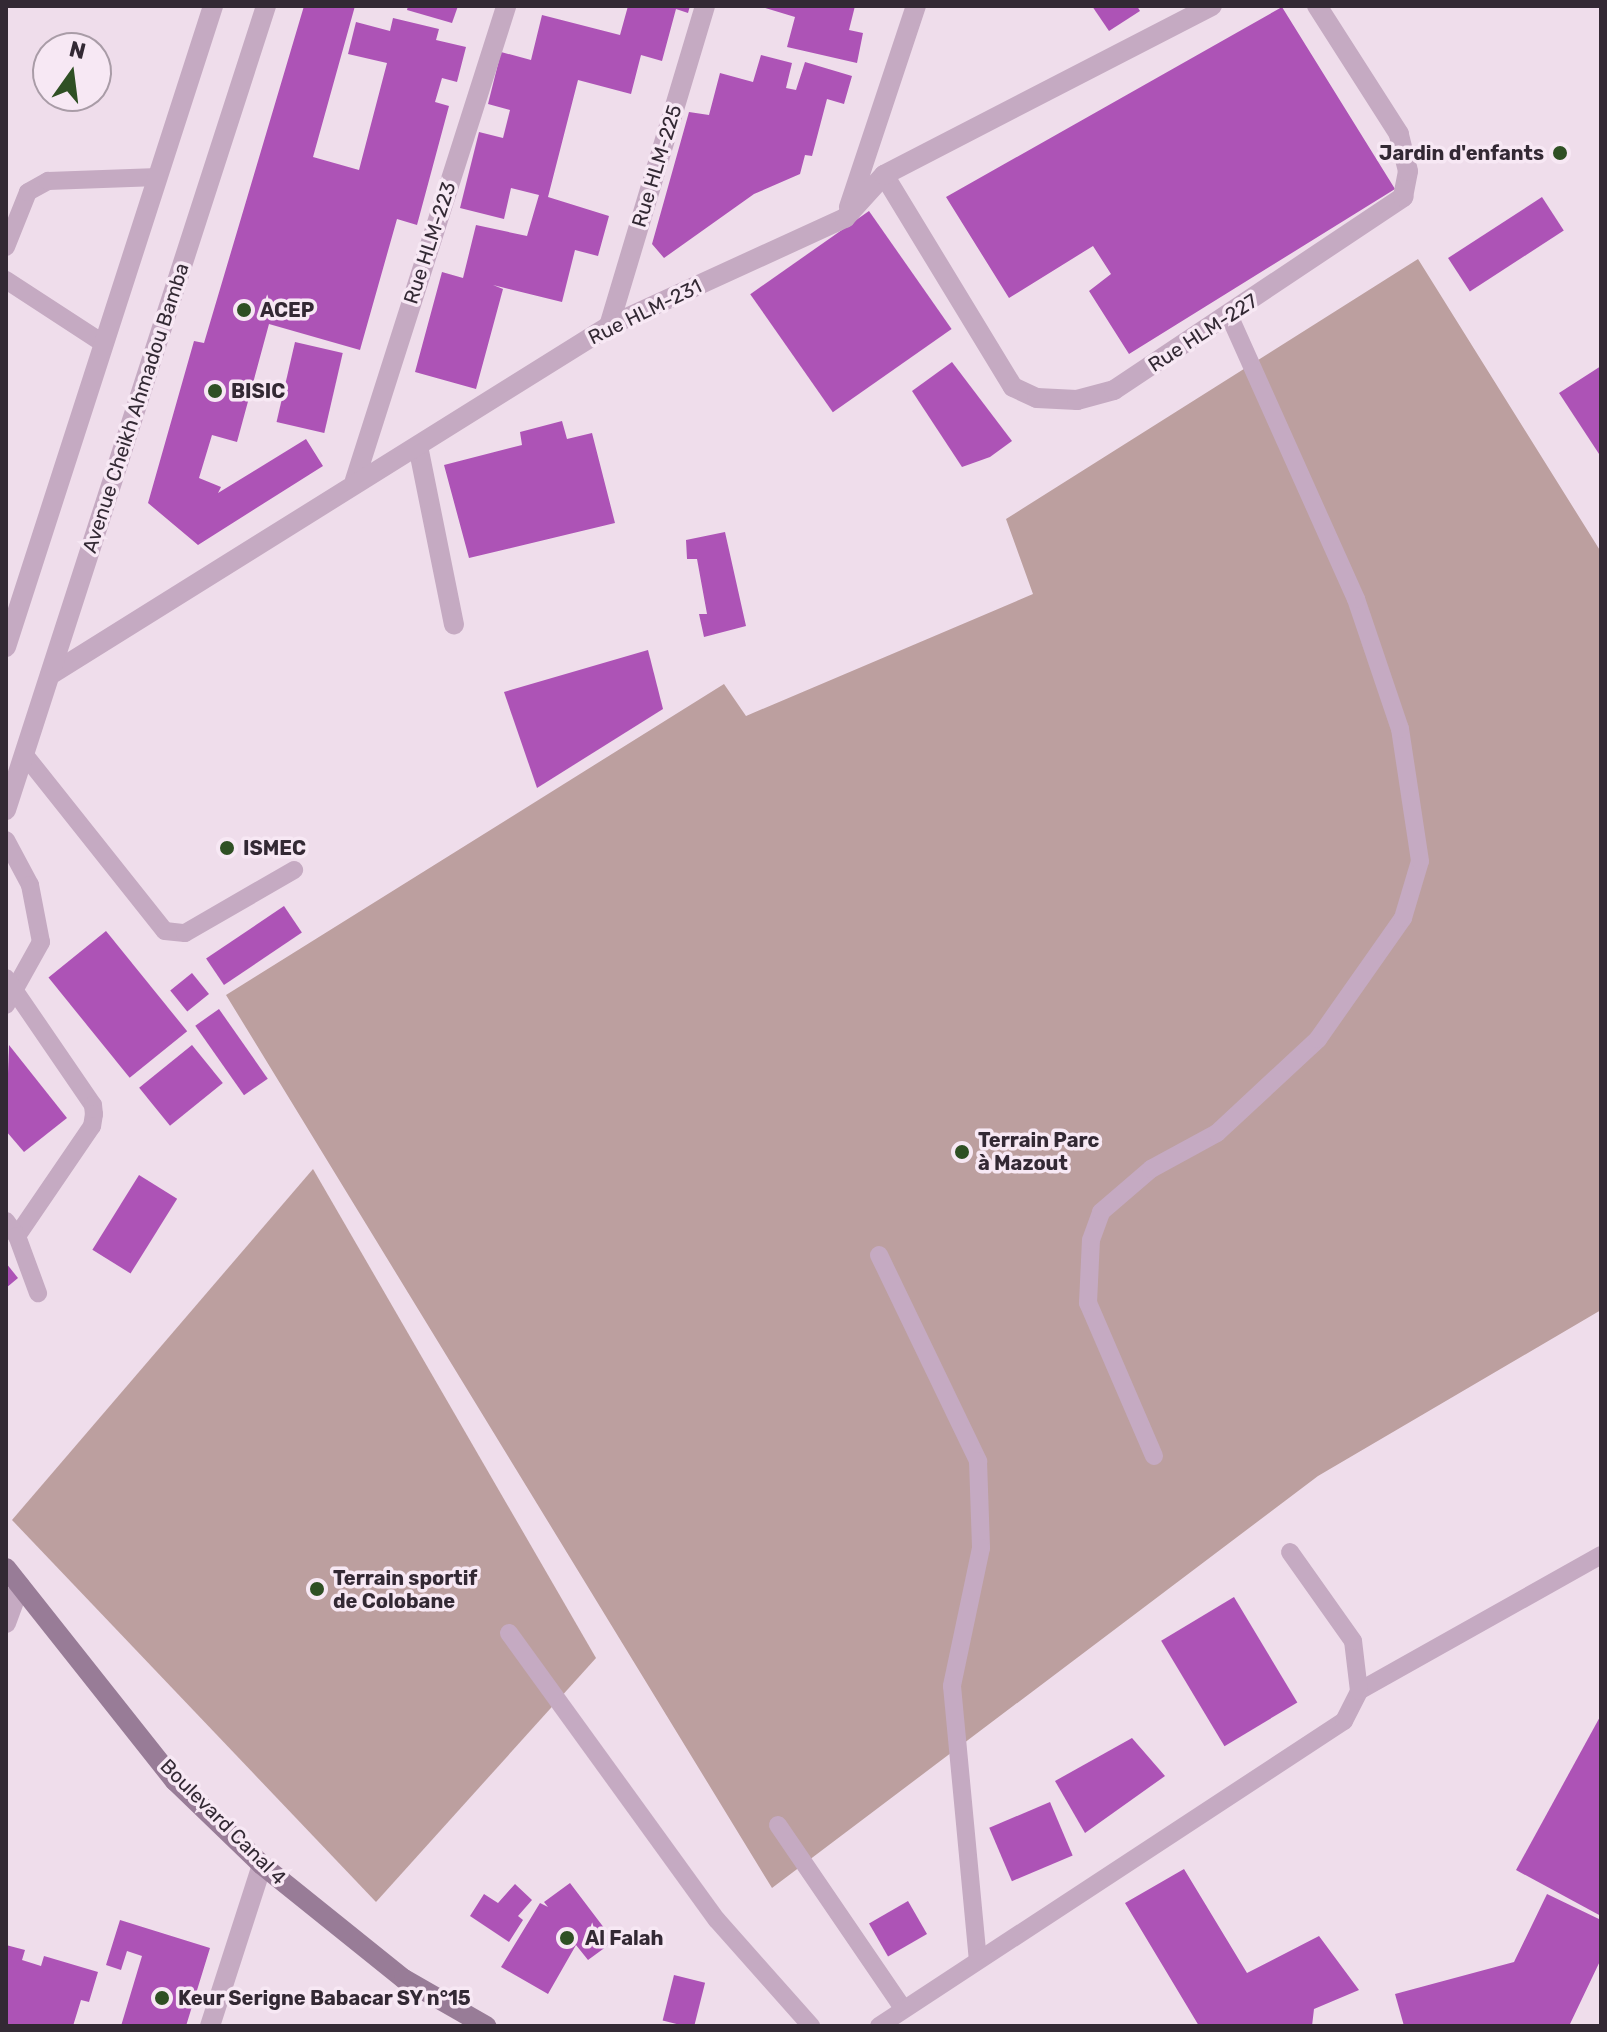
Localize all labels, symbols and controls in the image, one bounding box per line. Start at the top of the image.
north arrow [32,32,112,112]
text: N [66,35,88,65]
street label: Rue HLM-225 [627,102,687,230]
place label: Jardin d'enfants [1379,141,1544,165]
marker: Jardin d'enfants [1551,144,1569,162]
street label: Rue HLM-223 [399,179,461,307]
street label: Avenue Cheikh Ahmadou Bamba [78,260,194,556]
street label: Rue HLM-231 [584,274,706,350]
street label: Rue HLM-227 [1144,289,1262,377]
place label: ACEP [260,298,314,322]
marker: ACEP [235,301,253,319]
place label: BISIC [231,379,285,403]
marker: BISIC [206,382,224,400]
place label: ISMEC [243,836,306,860]
marker: ISMEC [218,839,236,857]
place label: Terrain Parc à Mazout [978,1128,1099,1175]
marker: Terrain Parc à Mazout [953,1143,971,1161]
place label: Terrain sportif de Colobane [333,1566,477,1613]
marker: Terrain sportif de Colobane [308,1580,326,1598]
street label: Boulevard Canal 4 [155,1754,291,1890]
place label: Al Falah [585,1926,664,1950]
marker: Al Falah [556,1927,578,1949]
place label: Keur Serigne Babacar SY n°15 [178,1986,472,2010]
marker: Keur Serigne Babacar SY n°15 [153,1989,171,2007]

